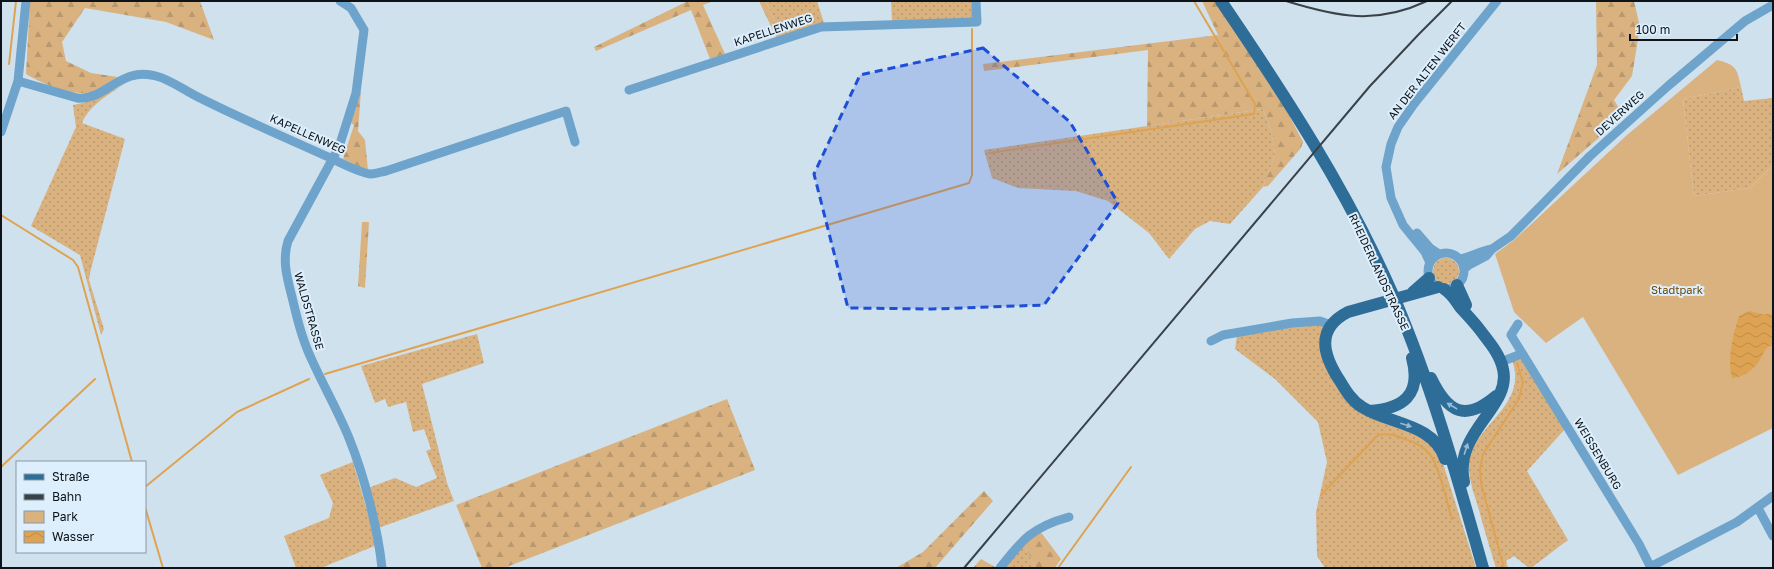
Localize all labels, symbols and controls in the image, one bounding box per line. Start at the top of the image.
street label: KAPELLENWEG [732,11,814,48]
scale bar [1630,16,1737,42]
street label: AN DER ALTEN WERFT [1385,20,1468,122]
text: 100 m [1636,22,1670,37]
street label: DEVERWEG [1593,87,1647,138]
street label: KAPELLENWEG [268,111,348,156]
street label: RHEIDERLANDSTRASSE [1347,211,1412,332]
street label: WALDSTRASSE [292,270,327,352]
park label: Stadtpark [1651,283,1703,296]
one-way arrow [1446,403,1458,410]
street label: WEISSENBURG [1572,416,1625,492]
one-way arrow [1400,422,1412,428]
one-way arrow [1463,443,1469,455]
legend [16,461,146,553]
text: Straße [52,469,90,484]
text: Bahn [52,489,82,504]
text: Park [52,509,78,524]
text: Wasser [52,529,95,544]

